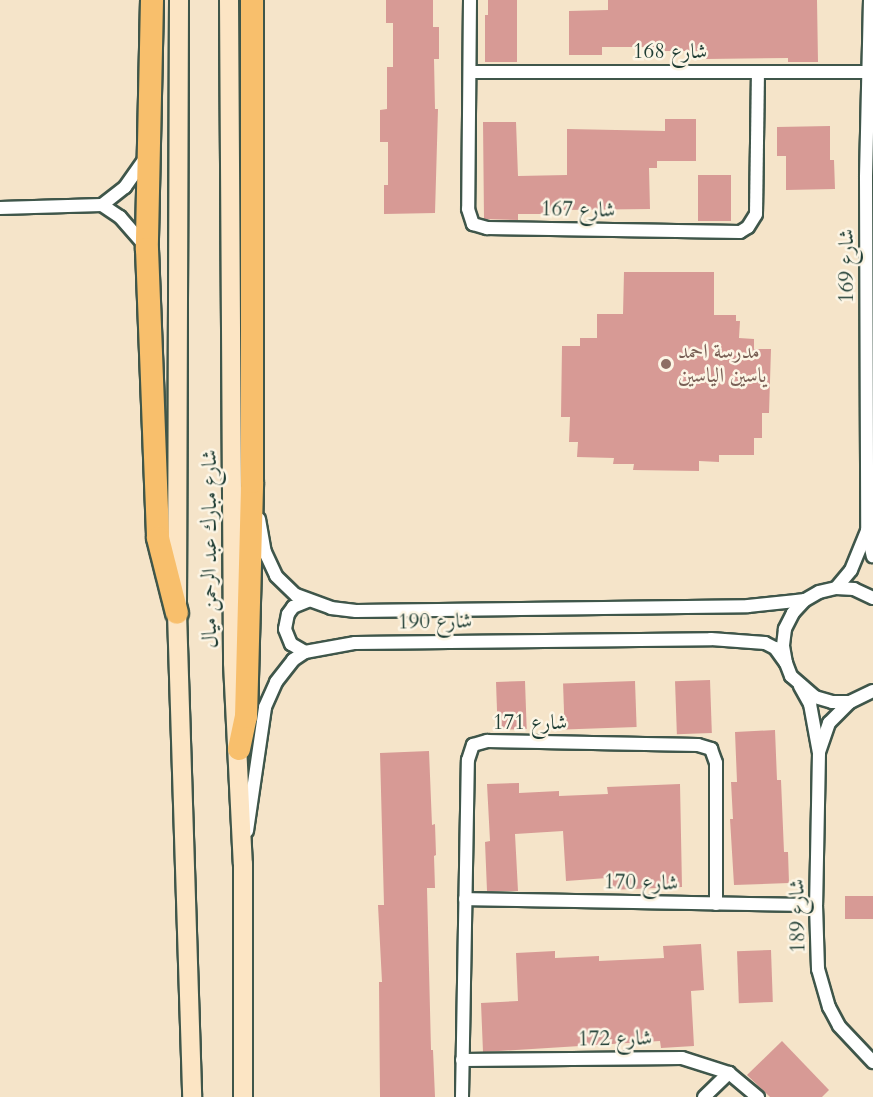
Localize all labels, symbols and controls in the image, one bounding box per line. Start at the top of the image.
street label: شارع 168 [633,39,707,65]
street label: شارع 167 [541,197,615,223]
street label: شارع 169 [834,229,860,303]
place label: مدرسة احمد ياسين الياسين [678,339,766,389]
marker: مدرسة احمد ياسين الياسين [659,357,673,371]
street label: شارع مبارك عبد الرحمن ميال [197,450,223,648]
street label: شارع 190 [398,609,472,635]
street label: شارع 171 [493,710,567,736]
street label: شارع 170 [604,870,678,896]
street label: شارع 189 [785,879,811,953]
street label: شارع 172 [578,1026,652,1052]

